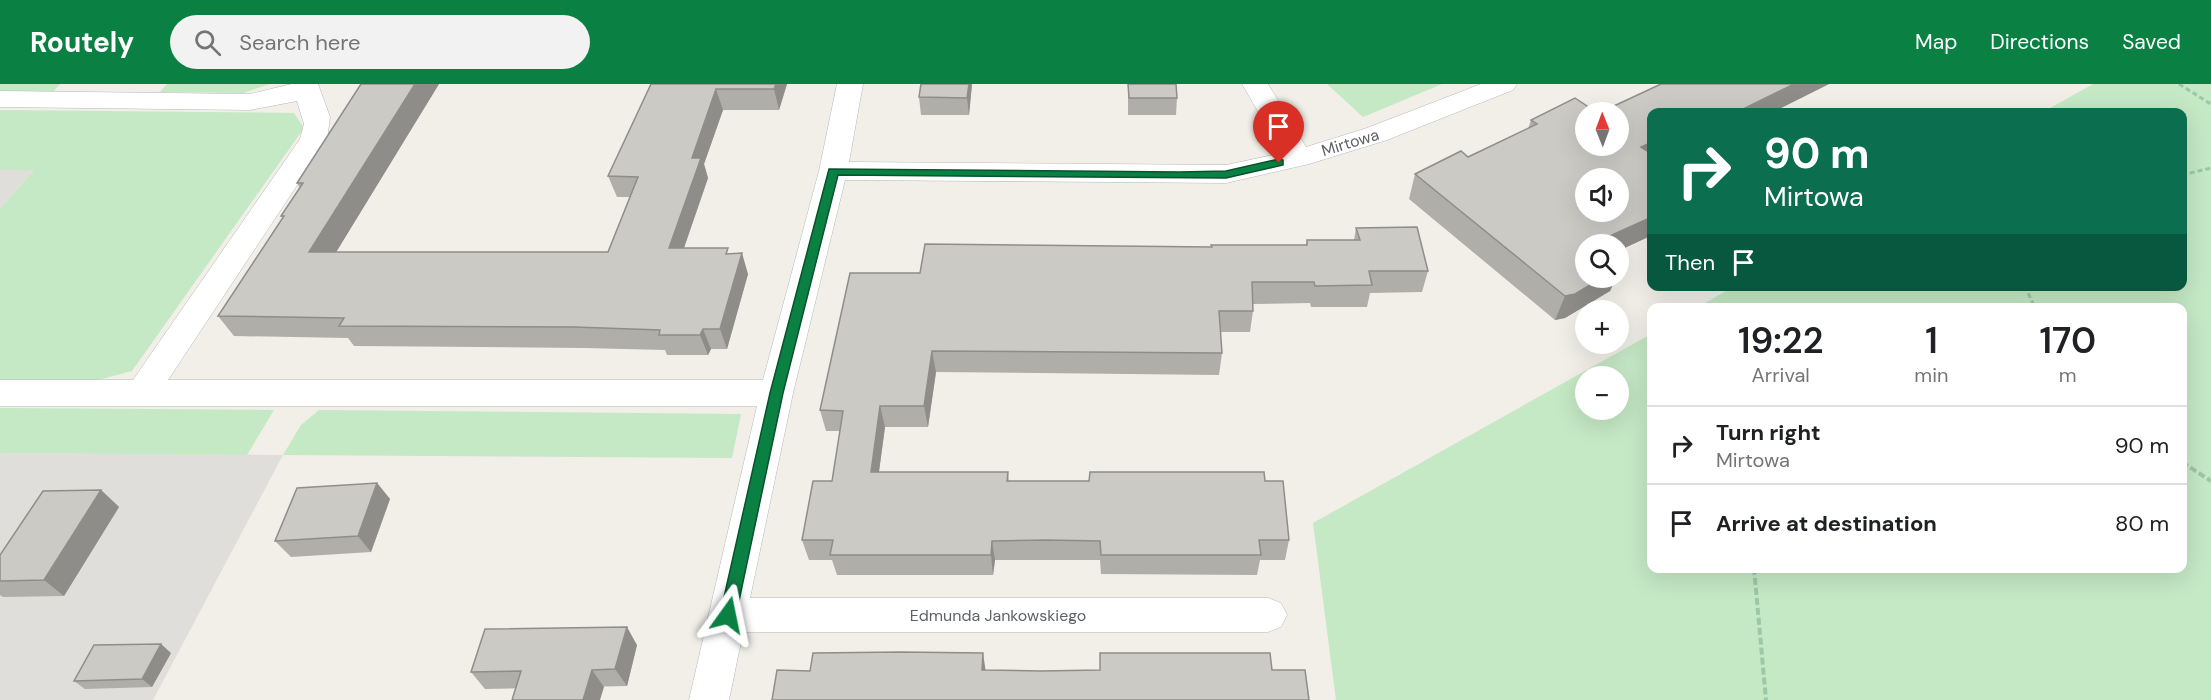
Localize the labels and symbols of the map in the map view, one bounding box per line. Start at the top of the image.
pin [1253,101,1304,163]
north arrow [1575,102,1629,156]
street label: Mirtowa [1319,124,1381,161]
position arrow [696,583,760,647]
street label: Edmunda Jankowskiego [910,605,1086,626]

